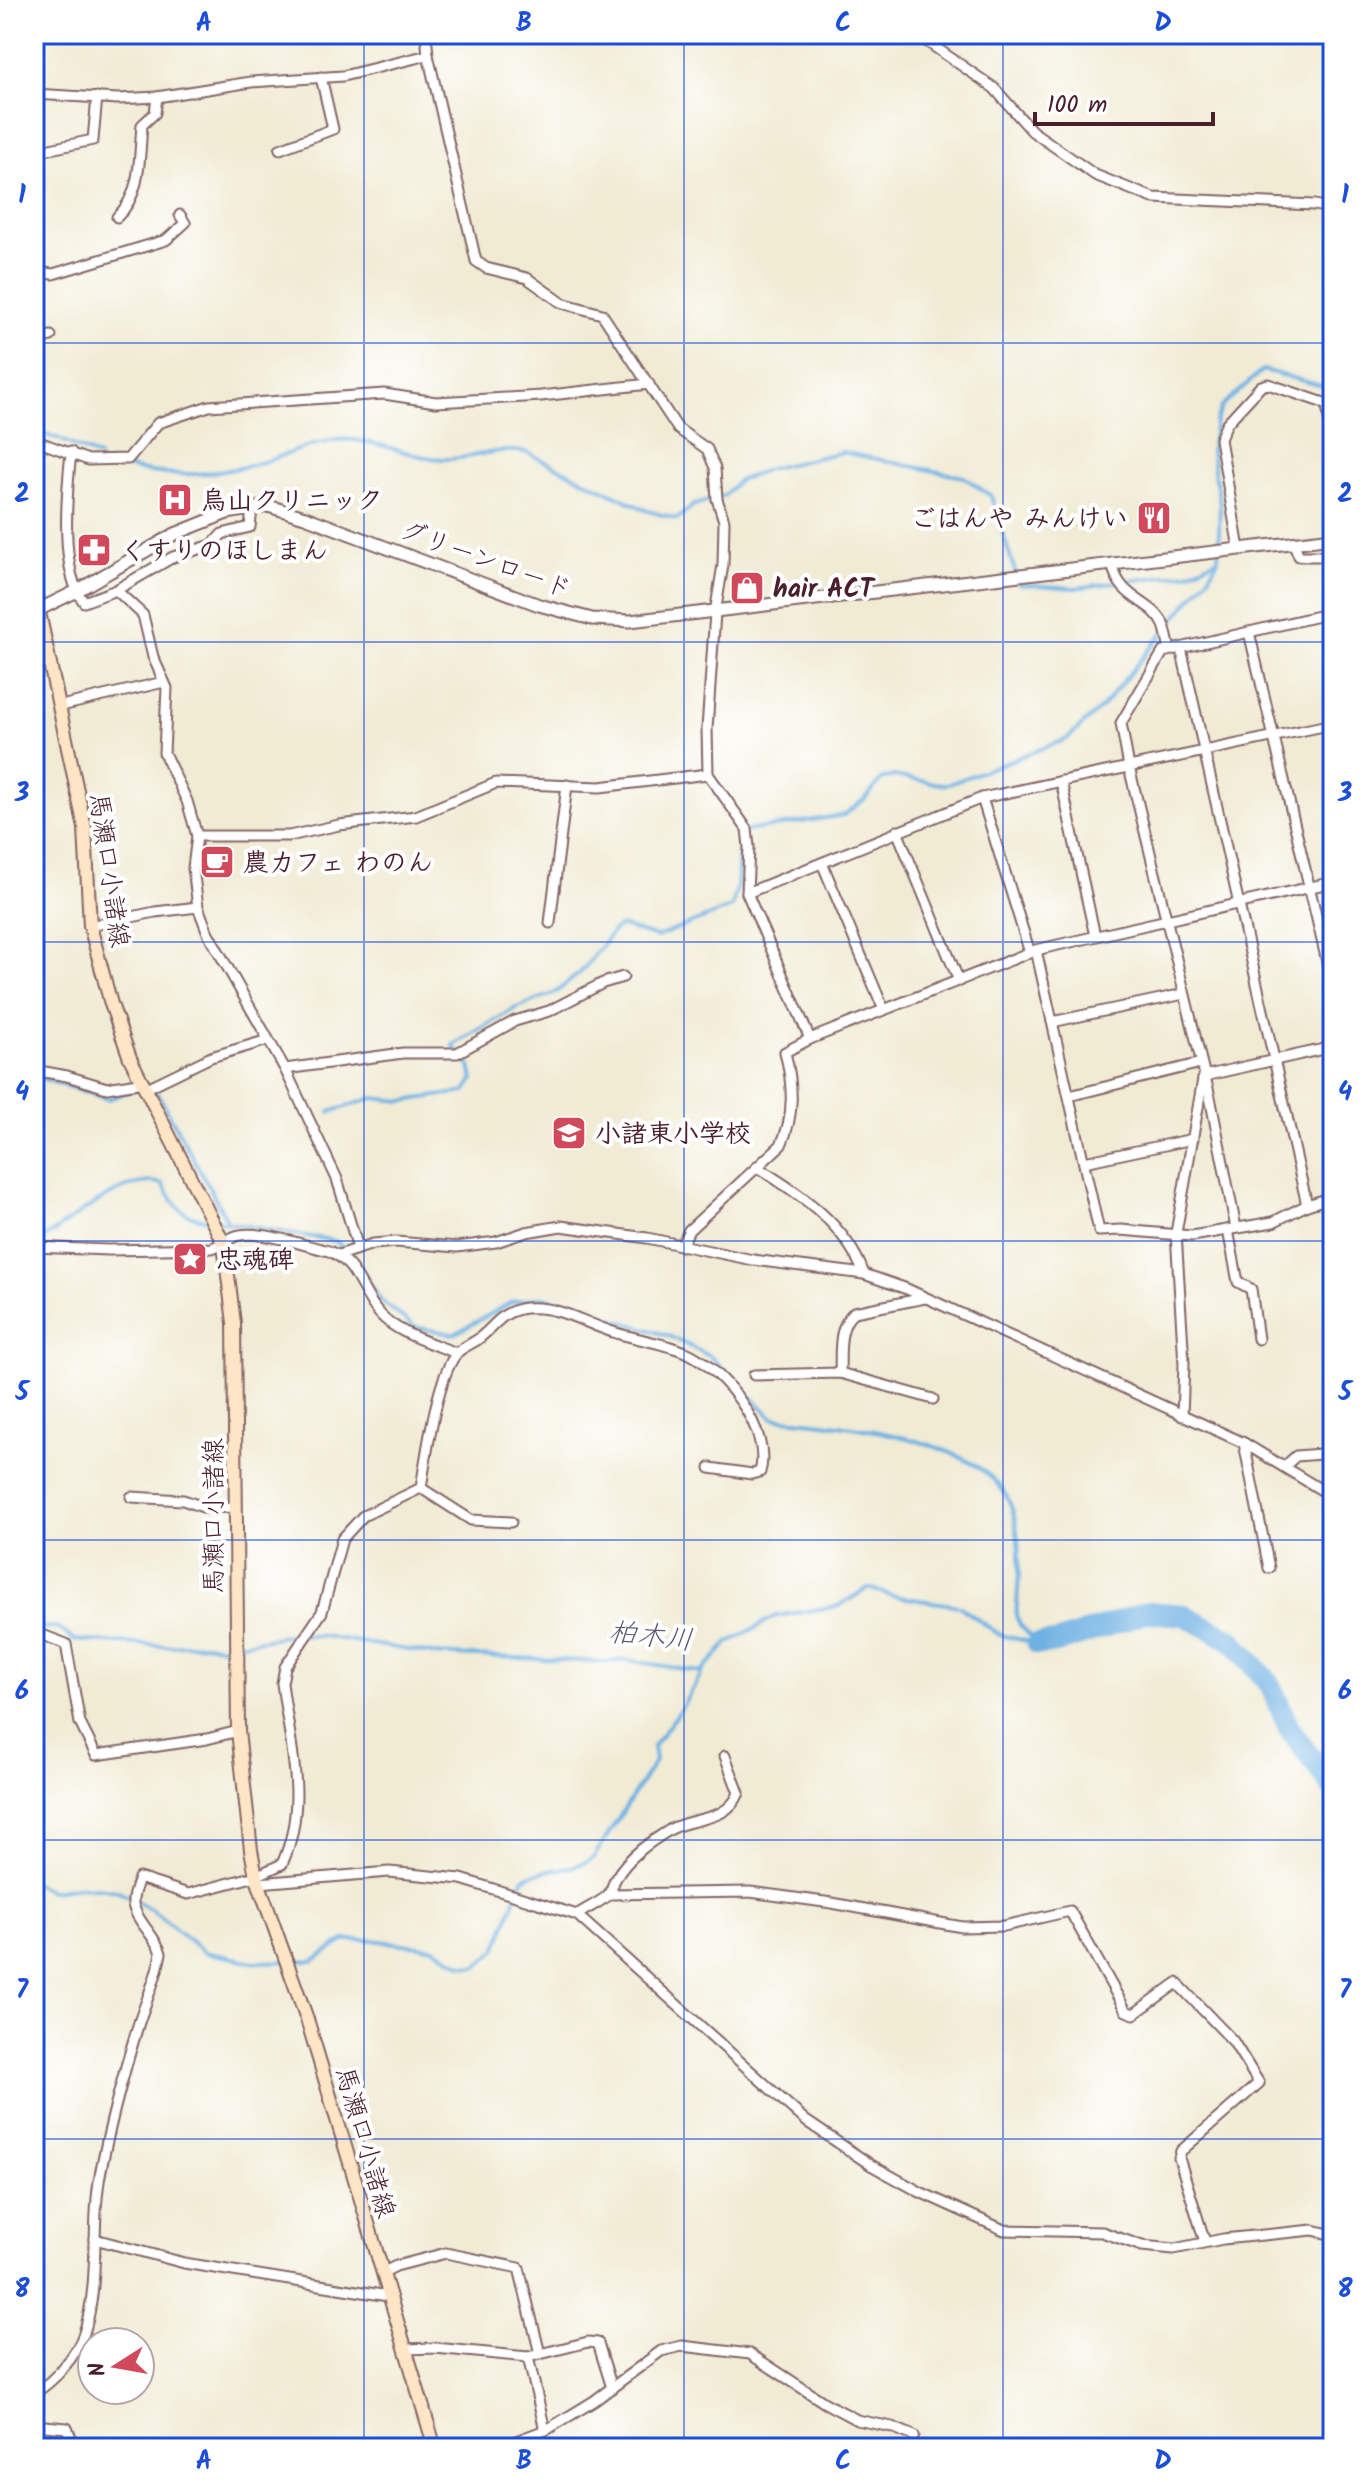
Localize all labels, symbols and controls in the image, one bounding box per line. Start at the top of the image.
text: A [196,3,212,45]
text: B [516,3,532,45]
text: C [835,3,851,45]
text: D [1154,3,1172,45]
scale bar [1035,76,1213,126]
text: 100 m [1047,86,1107,125]
text: 1 [18,175,26,217]
text: 1 [1341,175,1349,217]
text: 2 [14,474,30,516]
text: 2 [1337,474,1353,516]
hospital icon: 烏山クリニック [156,481,194,519]
place label: 烏山クリニック [201,481,383,523]
place label: ごはんや みんけい [910,499,1128,541]
restaurant icon: ごはんや みんけい [1135,499,1173,537]
street label: グリーンロード [393,510,577,611]
pharmacy icon: くすりのほしまん [75,531,113,569]
place label: くすりのほしまん [120,531,328,573]
shop icon: hair ACT [728,569,766,607]
place label: hair ACT [773,569,877,611]
text: 3 [14,773,29,815]
text: 3 [1337,773,1352,815]
street label: 馬瀬口小諸線 [76,790,140,950]
cafe icon: 農カフェ わのん [198,843,236,881]
place label: 農カフェ わのん [243,843,433,885]
text: 4 [15,1072,29,1114]
text: 4 [1338,1072,1352,1114]
school or university icon: 小諸東小学校 [550,1114,588,1152]
place label: 小諸東小学校 [595,1114,751,1156]
place icon: 忠魂碑 [171,1240,209,1278]
place label: 忠魂碑 [216,1240,294,1282]
text: 5 [14,1372,30,1414]
text: 5 [1337,1372,1353,1414]
street label: 馬瀬口小諸線 [194,1438,236,1594]
water label: 柏木川 [607,1611,695,1664]
text: 6 [15,1671,29,1713]
text: 6 [1338,1671,1352,1713]
text: 7 [16,1970,29,2012]
text: 7 [1339,1970,1352,2012]
street label: 馬瀬口小諸線 [322,2062,406,2223]
text: 8 [14,2269,30,2311]
text: 8 [1337,2269,1353,2311]
north arrow [76,2326,156,2406]
text: N [80,2359,117,2379]
text: A [196,2441,212,2482]
text: B [516,2441,532,2482]
text: C [835,2441,851,2482]
text: D [1154,2441,1172,2482]

